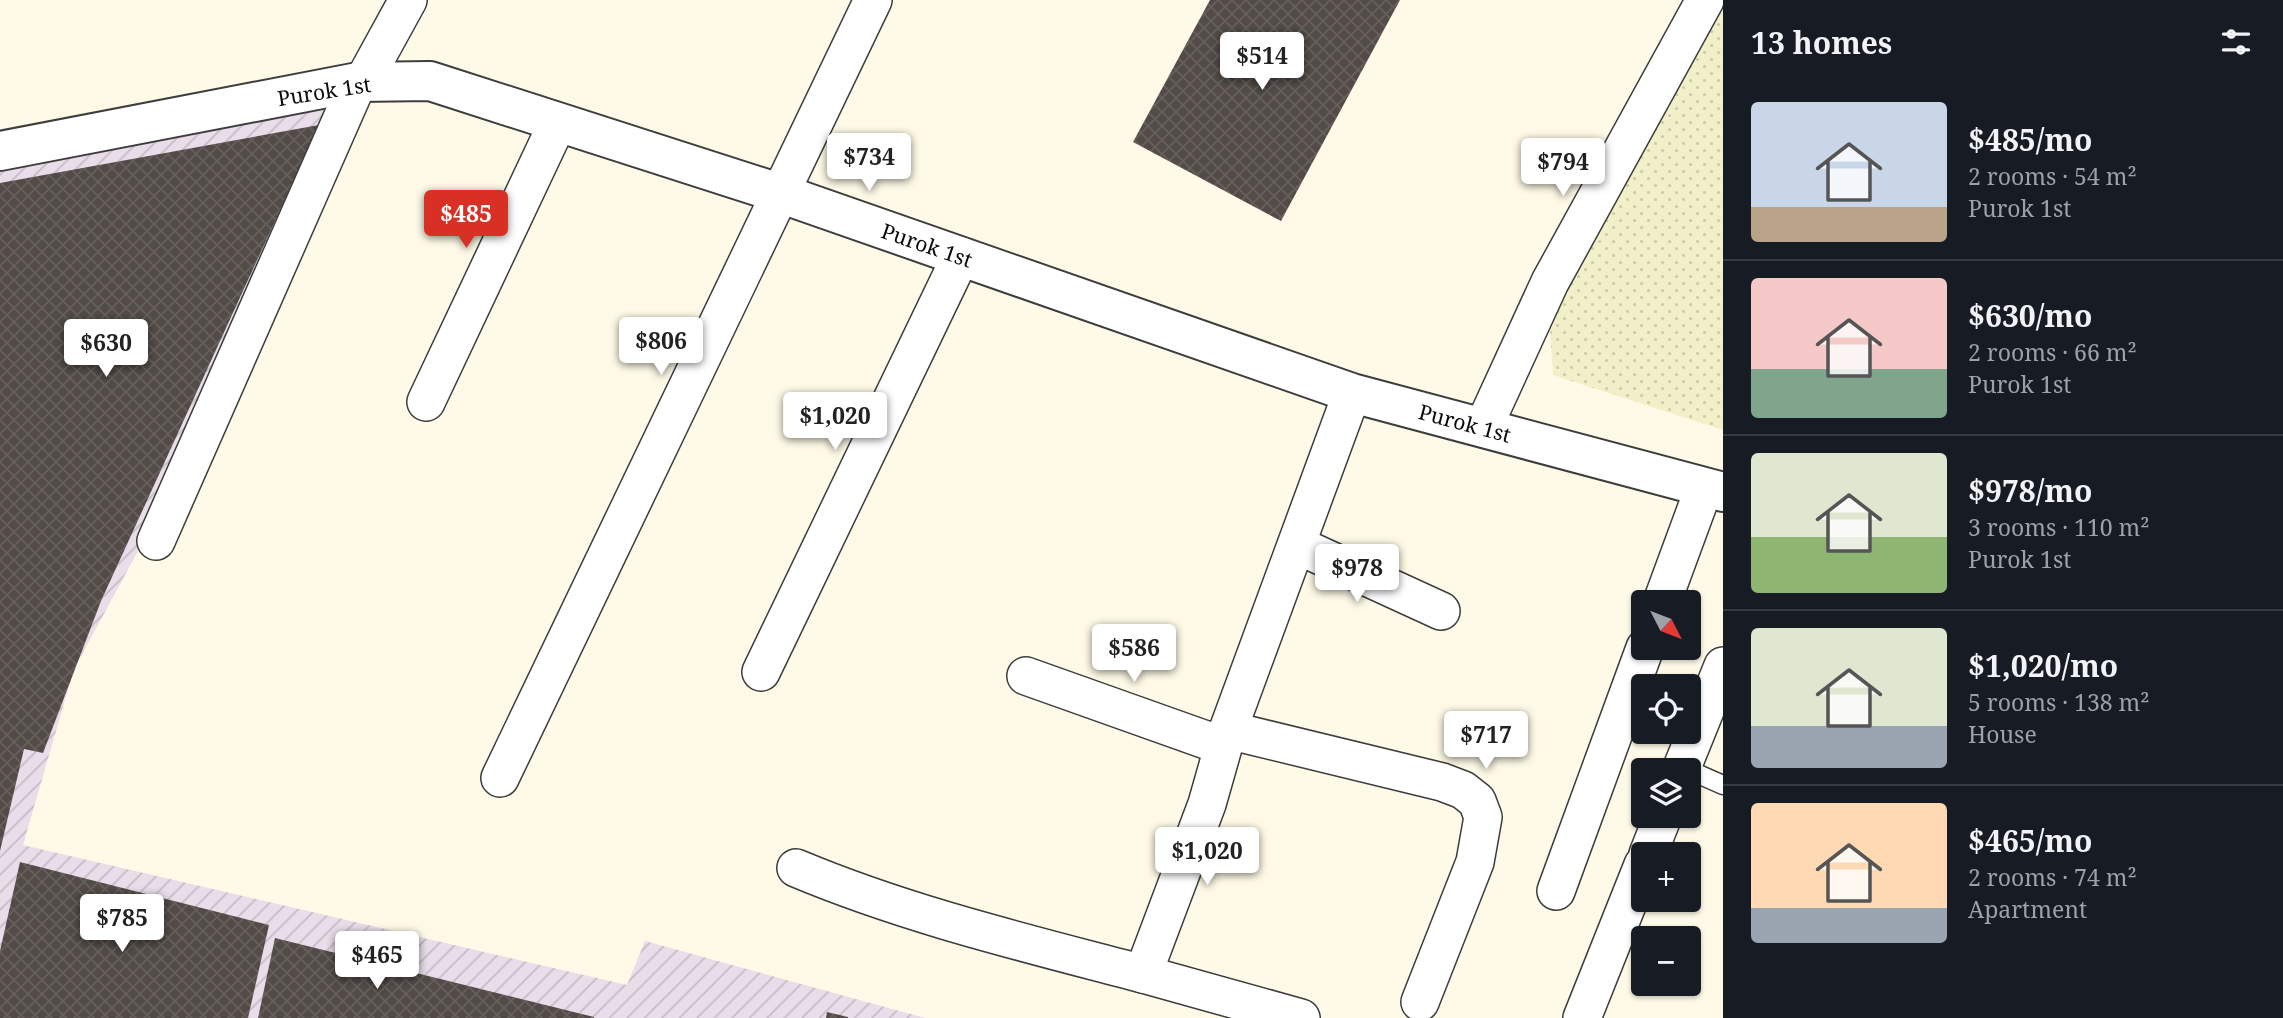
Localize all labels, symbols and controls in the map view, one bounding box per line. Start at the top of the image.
text: 13 homes [1751,22,1892,63]
icon: filters [2217,23,2255,61]
pin: $514 [1221,32,1303,92]
text: $514 [1236,39,1288,71]
street label: Purok 1st [275,70,373,112]
text: $485/mo [1968,119,2092,160]
icon: home [1807,130,1891,214]
pin: $734 [828,134,910,193]
pin: $794 [1522,138,1604,198]
text: $734 [843,140,895,172]
text: $794 [1537,145,1589,177]
text: 2 rooms · 54 m² [1968,160,2137,192]
pin: $485 [425,190,507,250]
text: Purok 1st [1968,192,2071,224]
text: $485 [440,197,492,229]
street label: Purok 1st [878,216,976,274]
text: $630/mo [1968,295,2092,336]
icon: home [1807,306,1891,390]
pin: $806 [620,318,702,377]
pin: $630 [65,320,147,379]
text: $806 [635,324,687,356]
text: $630 [80,326,132,358]
text: 2 rooms · 66 m² [1968,336,2137,368]
text: Purok 1st [1968,368,2071,400]
pin: $1,020 [778,392,892,452]
street label: Purok 1st [1416,397,1514,449]
text: $1,020 [799,399,871,431]
text: $978/mo [1968,470,2092,511]
icon: home [1807,481,1891,565]
text: 3 rooms · 110 m² [1968,511,2150,543]
text: Purok 1st [1968,543,2071,575]
pin: $978 [1316,544,1398,604]
text: $978 [1331,551,1383,583]
north arrow [1631,590,1701,660]
map controls [1631,590,1701,996]
pin: $586 [1093,624,1175,684]
text: $586 [1108,631,1160,663]
text: $1,020/mo [1968,645,2118,686]
icon: home [1807,656,1891,740]
button: locate [1631,674,1701,744]
text: 5 rooms · 138 m² [1968,686,2150,718]
pin: $717 [1445,712,1527,771]
text: $717 [1460,718,1512,750]
text: House [1968,718,2037,750]
button: layers [1631,758,1701,828]
text: $465/mo [1968,820,2092,861]
pin: $1,020 [1150,828,1264,887]
icon: home [1807,831,1891,915]
text: $1,020 [1171,834,1243,866]
button: + [1631,842,1701,912]
text: 2 rooms · 74 m² [1968,861,2137,893]
text: Apartment [1968,893,2087,925]
pin: $785 [81,894,163,954]
text: $785 [96,901,148,933]
button: − [1631,926,1701,996]
pin: $465 [336,932,418,991]
text: $465 [351,938,403,970]

